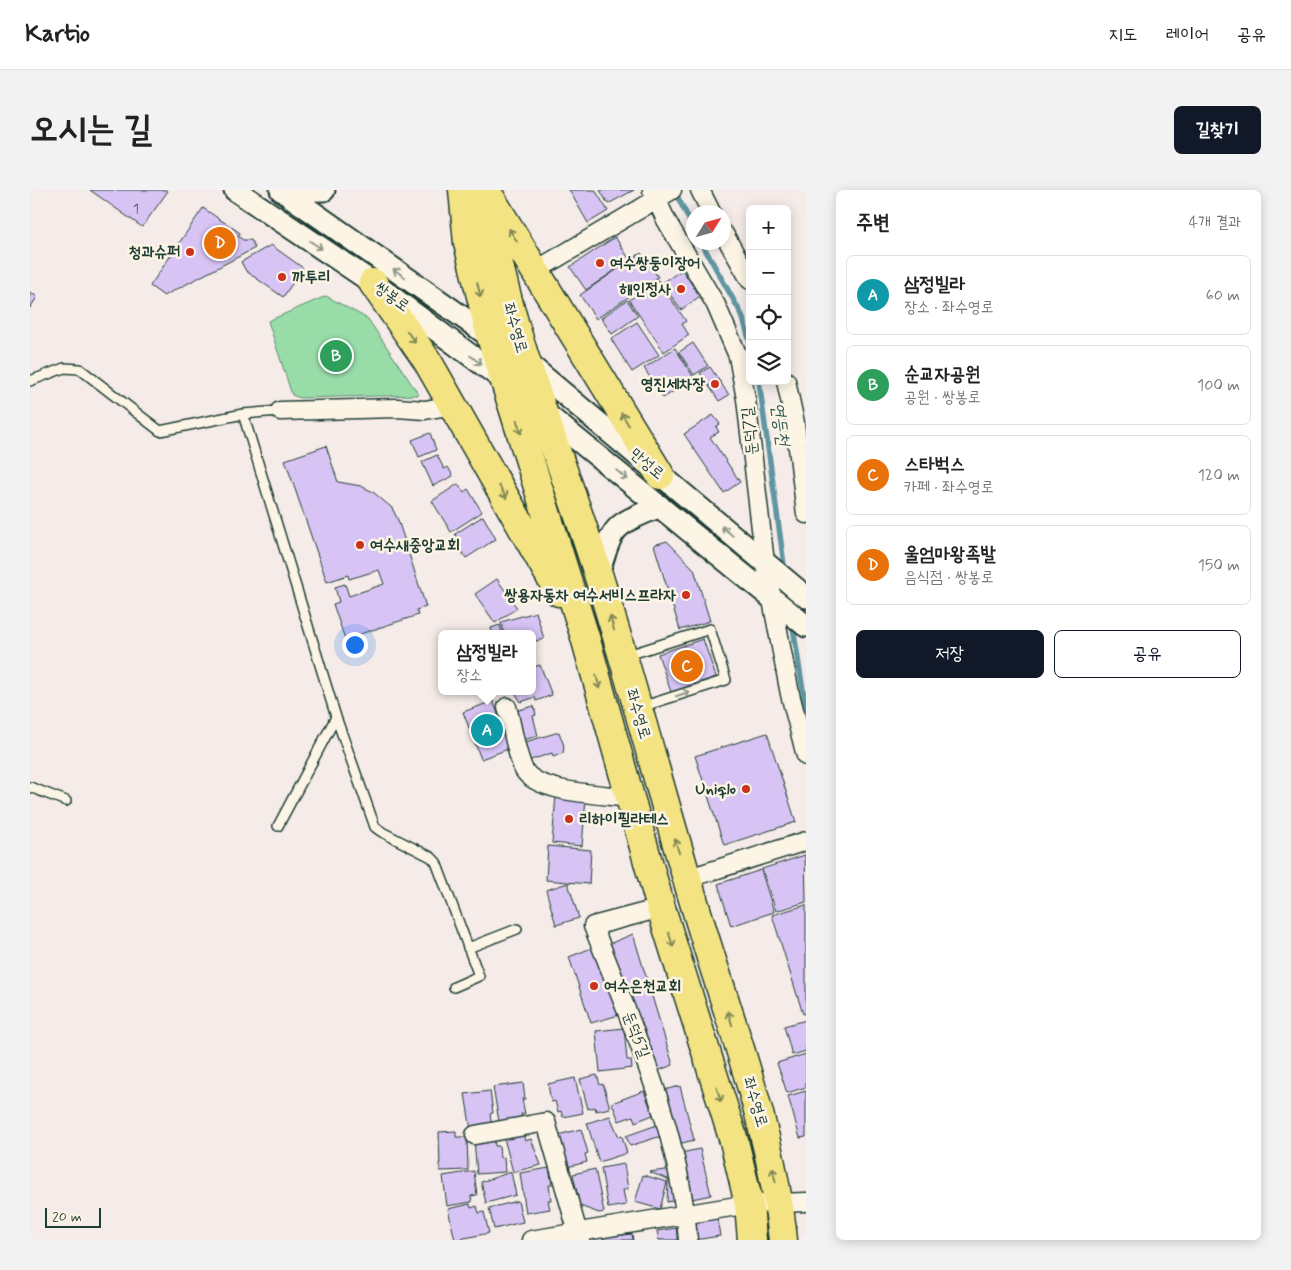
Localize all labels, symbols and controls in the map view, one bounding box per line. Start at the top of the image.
text: Kartio [25,19,90,50]
text: 지도 [1109,23,1138,47]
text: 레이어 [1166,23,1209,47]
text: 공유 [1237,23,1266,47]
button: 길찾기 [1174,106,1261,154]
text: 오시는 길 [30,107,152,153]
house number: 1 [133,200,139,218]
north arrow [686,205,731,250]
map controls [746,205,791,385]
button: + [746,205,791,250]
text: 주변 [856,209,890,237]
text: 4개 결과 [1189,212,1241,233]
pin: D [204,224,236,262]
one-way arrow [508,229,518,243]
one-way arrow [309,240,323,250]
place label: 청과슈퍼 [129,242,180,263]
marker: 청과슈퍼 [184,246,196,258]
button: − [746,250,791,295]
place label: 여수쌍둥이장어 [610,253,700,274]
marker: 여수쌍둥이장어 [594,257,606,269]
place label: 까투리 [292,267,331,288]
one-way arrow [393,267,406,278]
marker: 까투리 [276,271,288,283]
text: 삼정빌라 [904,272,965,297]
street label: 쌍봉로 [370,277,414,317]
place label: 해인정사 [619,279,671,300]
one-way arrow [475,282,484,298]
marker: 해인정사 [675,283,687,295]
text: A [868,285,878,306]
text: 60 m [1206,285,1240,306]
button: locate [746,295,791,340]
text: 장소 · 좌수영로 [904,297,994,318]
street label: 좌수영로 [498,300,532,356]
one-way arrow [406,330,416,344]
pin: B [320,337,352,375]
button: layers [746,340,791,385]
one-way arrow [469,354,482,365]
text: 순교자공원 [904,362,980,387]
place label: 영진세차장 [641,374,705,395]
text: B [868,375,878,396]
text: 100 m [1197,375,1240,396]
marker: 영진세차장 [709,378,721,390]
text: 공원 · 쌍봉로 [904,387,981,408]
water label: 연등천 [765,401,795,449]
street label: 둔덕7길 [737,406,763,456]
one-way arrow [620,412,630,426]
one-way arrow [515,418,524,434]
street label: 만성로 [625,444,669,484]
text: 스타벅스 [904,452,965,477]
text: C [867,465,879,486]
text: 120 m [1198,465,1240,486]
one-way arrow [615,470,628,481]
text: 카페 · 좌수영로 [904,477,994,498]
one-way arrow [498,484,508,499]
one-way arrow [721,526,734,537]
place label: 여수새중앙교회 [370,535,460,556]
marker: 여수새중앙교회 [354,539,366,551]
text: 울엄마왕족발 [904,542,996,567]
text: D [867,555,879,576]
text: 150 m [1198,555,1240,576]
text: 음식점 · 쌍봉로 [904,567,994,588]
place label: 쌍용자동차 여수서비스프라자 [504,585,676,606]
marker: 쌍용자동차 여수서비스프라자 [680,589,692,601]
one-way arrow [607,615,616,631]
popup [438,630,536,695]
button: 저장 [856,630,1044,678]
button: 공유 [1054,630,1241,678]
your location [342,632,368,658]
text: 삼정빌라 [456,640,518,665]
pin: C [671,647,703,685]
text: 장소 [456,665,482,686]
one-way arrow [594,674,603,690]
street label: 좌수영로 [620,686,656,742]
one-way arrow [674,689,690,698]
pin: A [471,711,503,749]
place label: Uniqlo [695,779,736,800]
marker: Uniqlo [740,783,752,795]
place label: 리하이필라테스 [579,809,669,830]
marker: 리하이필라테스 [563,813,575,825]
one-way arrow [671,839,681,855]
one-way arrow [667,931,676,947]
place label: 여수은천교회 [604,976,681,997]
marker: 여수은천교회 [588,980,600,992]
street label: 둔덕5길 [618,1009,654,1061]
one-way arrow [724,1011,734,1027]
street label: 좌수영로 [737,1074,773,1130]
one-way arrow [715,1086,725,1102]
one-way arrow [768,1167,778,1183]
scale bar [45,1205,101,1228]
text: 20 m [52,1208,82,1226]

